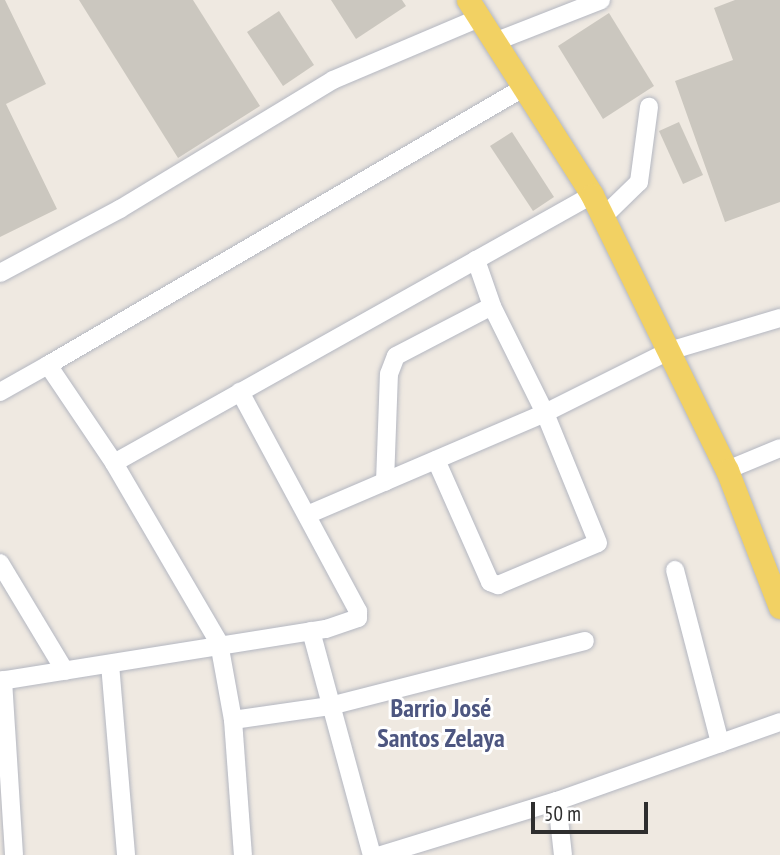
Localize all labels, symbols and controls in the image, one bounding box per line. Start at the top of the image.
district label: Barrio José Santos Zelaya [377,692,505,754]
scale bar [535,788,652,832]
text: 50 m [544,800,581,827]

